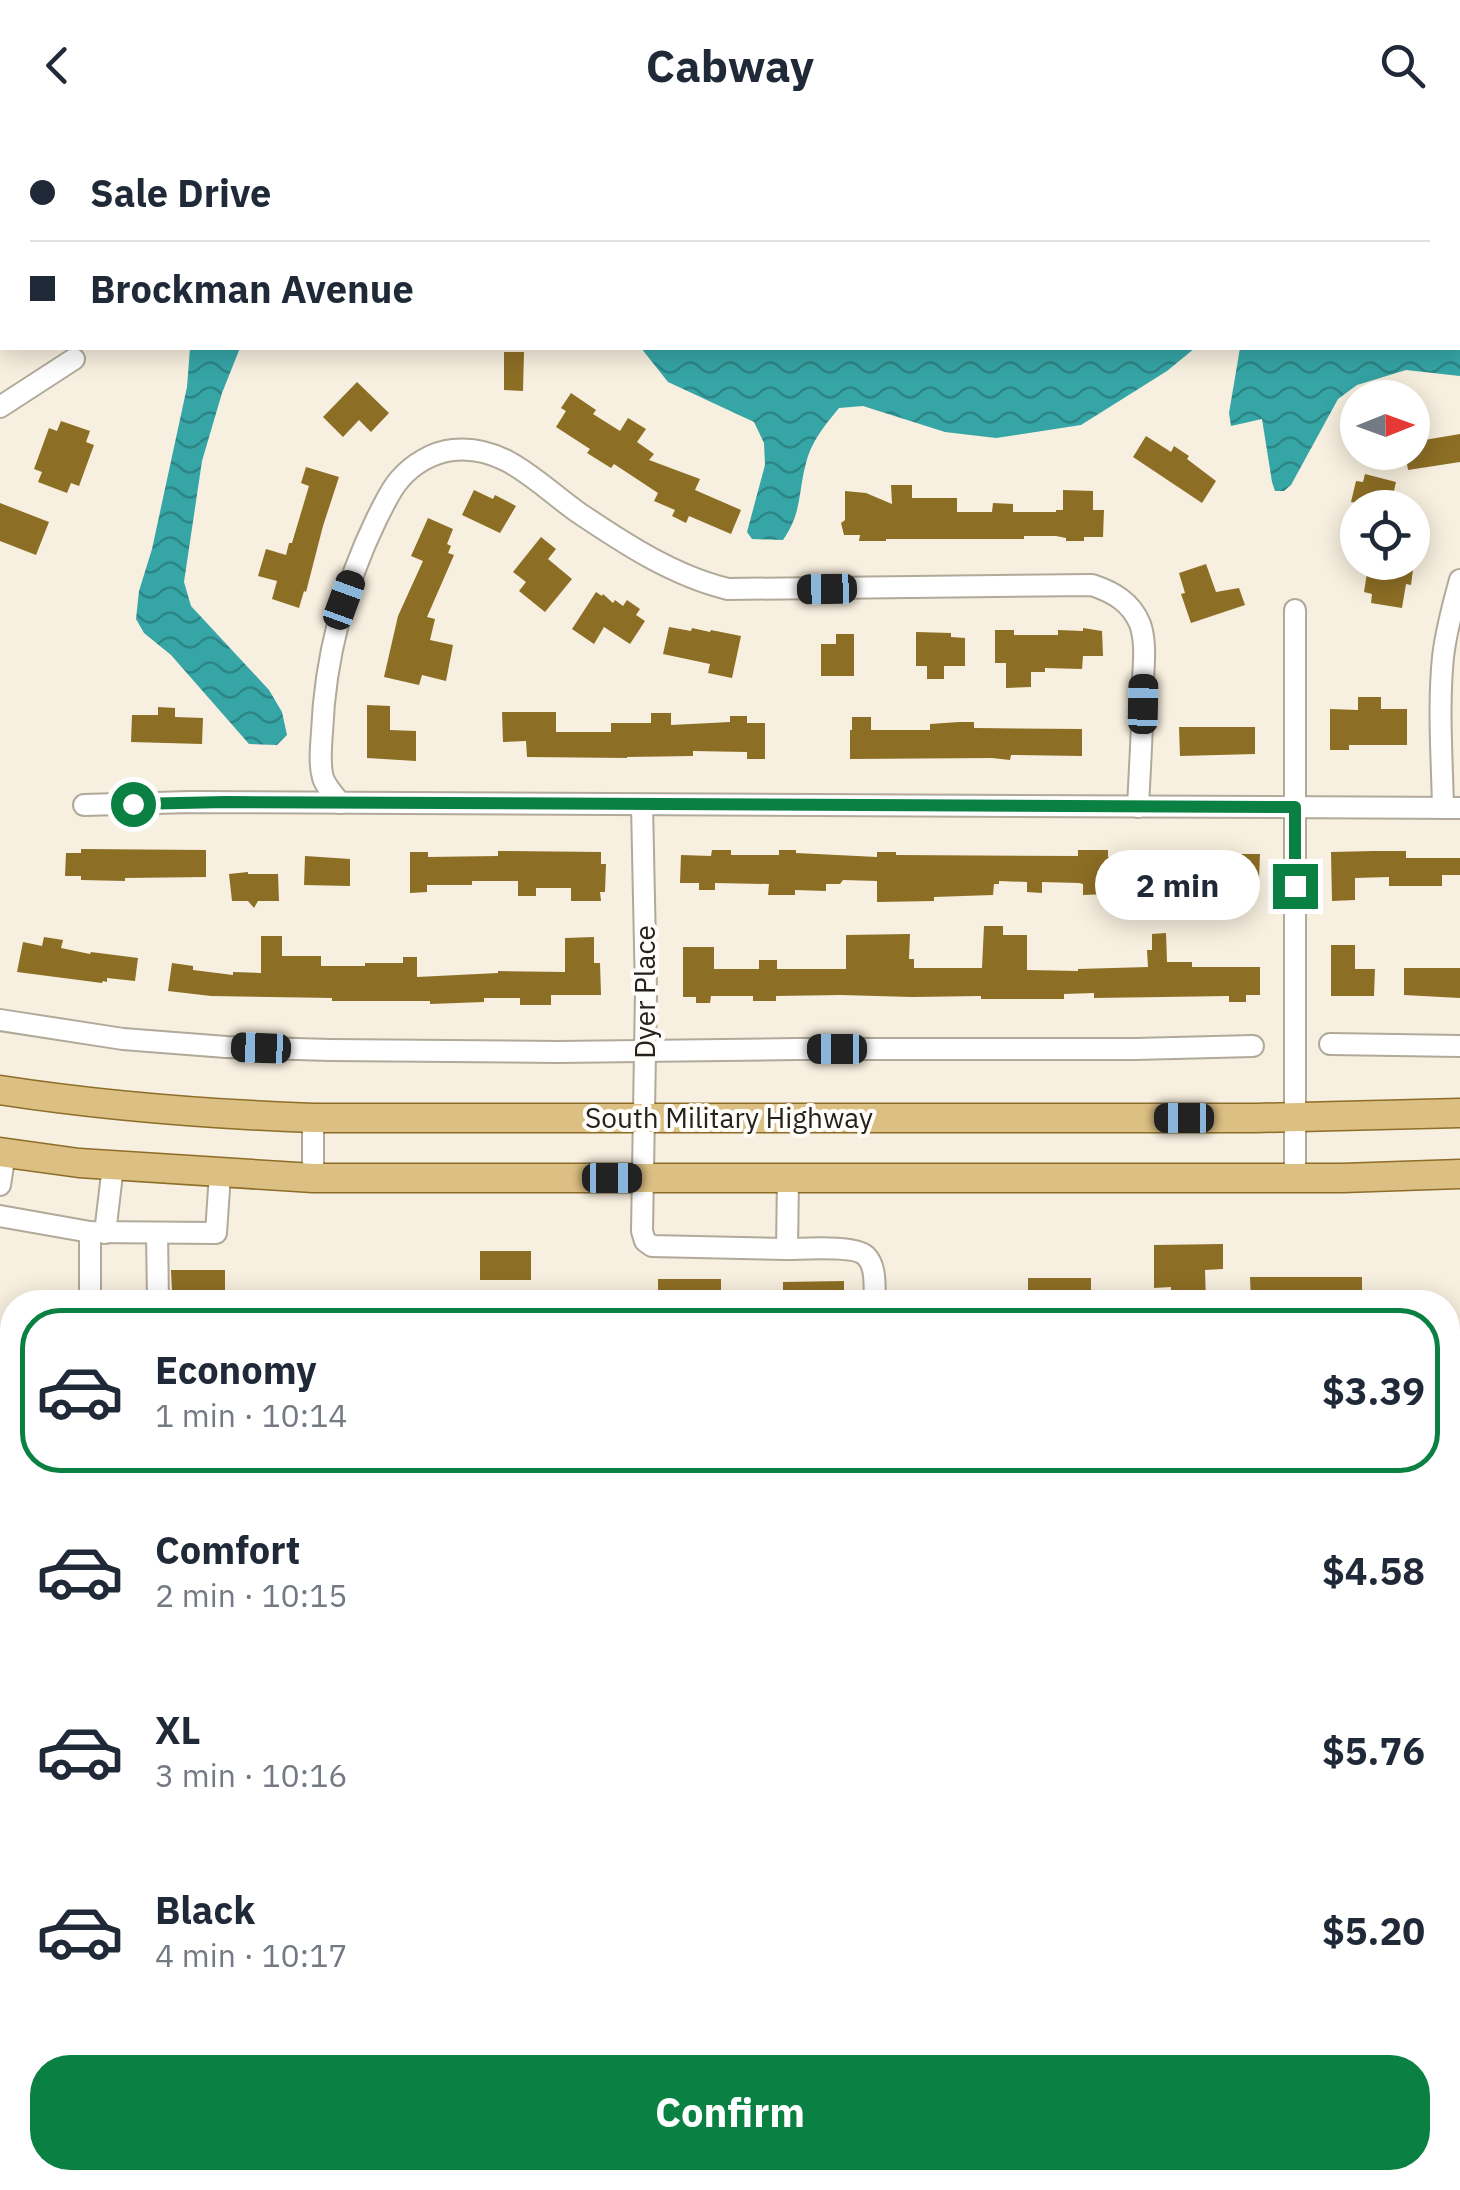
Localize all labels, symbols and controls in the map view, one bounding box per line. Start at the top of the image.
text: Cabway [646,36,814,94]
icon: back [30,38,85,93]
icon: search [1375,38,1430,93]
text: Sale Drive [90,168,271,217]
text: Brockman Avenue [90,264,414,313]
north arrow [1340,380,1430,470]
map controls [1340,380,1430,580]
button: locate [1340,490,1430,580]
car [320,567,368,633]
car [797,573,857,605]
car [1127,674,1159,734]
route start [111,782,156,827]
callout: 2 min [1095,851,1260,921]
text: 2 min [1136,864,1219,906]
route end [1273,864,1318,909]
street label: Dyer Place [626,925,663,1059]
car [230,1032,292,1064]
car [807,1034,867,1064]
street label: South Military Highway [585,1099,873,1136]
car [1154,1103,1214,1133]
car [582,1163,642,1193]
text: Economy [155,1345,317,1394]
icon: car [35,1346,125,1436]
text: $3.39 [1322,1366,1425,1415]
text: 1 min · 10:14 [155,1394,348,1436]
text: Comfort [155,1525,300,1574]
icon: car [35,1526,125,1616]
text: $4.58 [1322,1546,1425,1595]
text: 2 min · 10:15 [155,1574,348,1616]
text: XL [155,1705,201,1754]
icon: car [35,1706,125,1796]
text: $5.76 [1322,1726,1425,1775]
text: 3 min · 10:16 [155,1754,348,1796]
text: Black [155,1885,255,1934]
icon: car [35,1886,125,1976]
text: $5.20 [1322,1906,1425,1955]
text: 4 min · 10:17 [155,1934,348,1976]
button: Confirm [30,2055,1430,2170]

